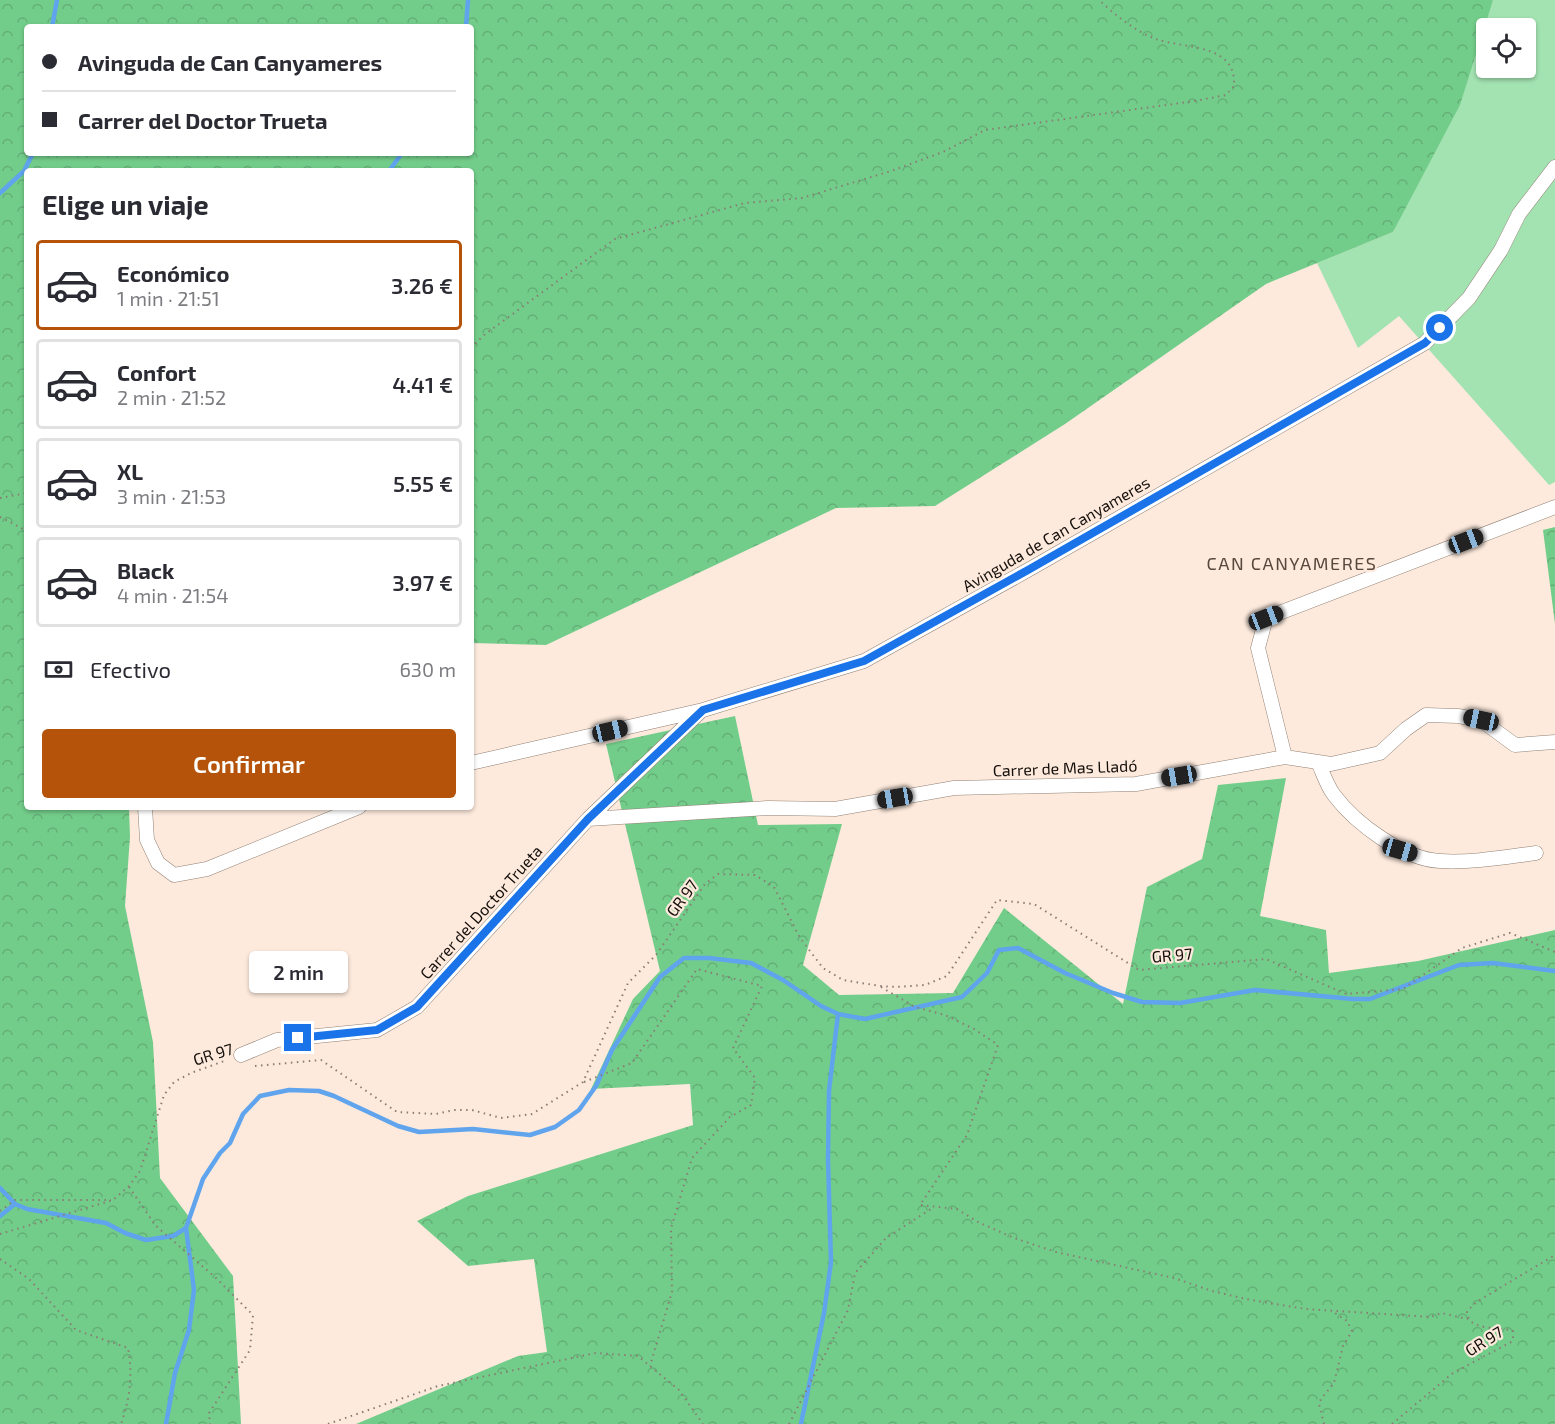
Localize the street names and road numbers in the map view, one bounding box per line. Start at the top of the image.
street label: Avinguda de Can Canyameres [959,472,1153,595]
street label: Carrer de Mas Lladó [992,755,1138,780]
street label: Carrer del Doctor Trueta [416,841,546,982]
street label: GR 97 [662,876,701,920]
street label: GR 97 [1151,943,1193,966]
street label: GR 97 [191,1038,235,1069]
street label: GR 97 [1461,1322,1506,1359]

